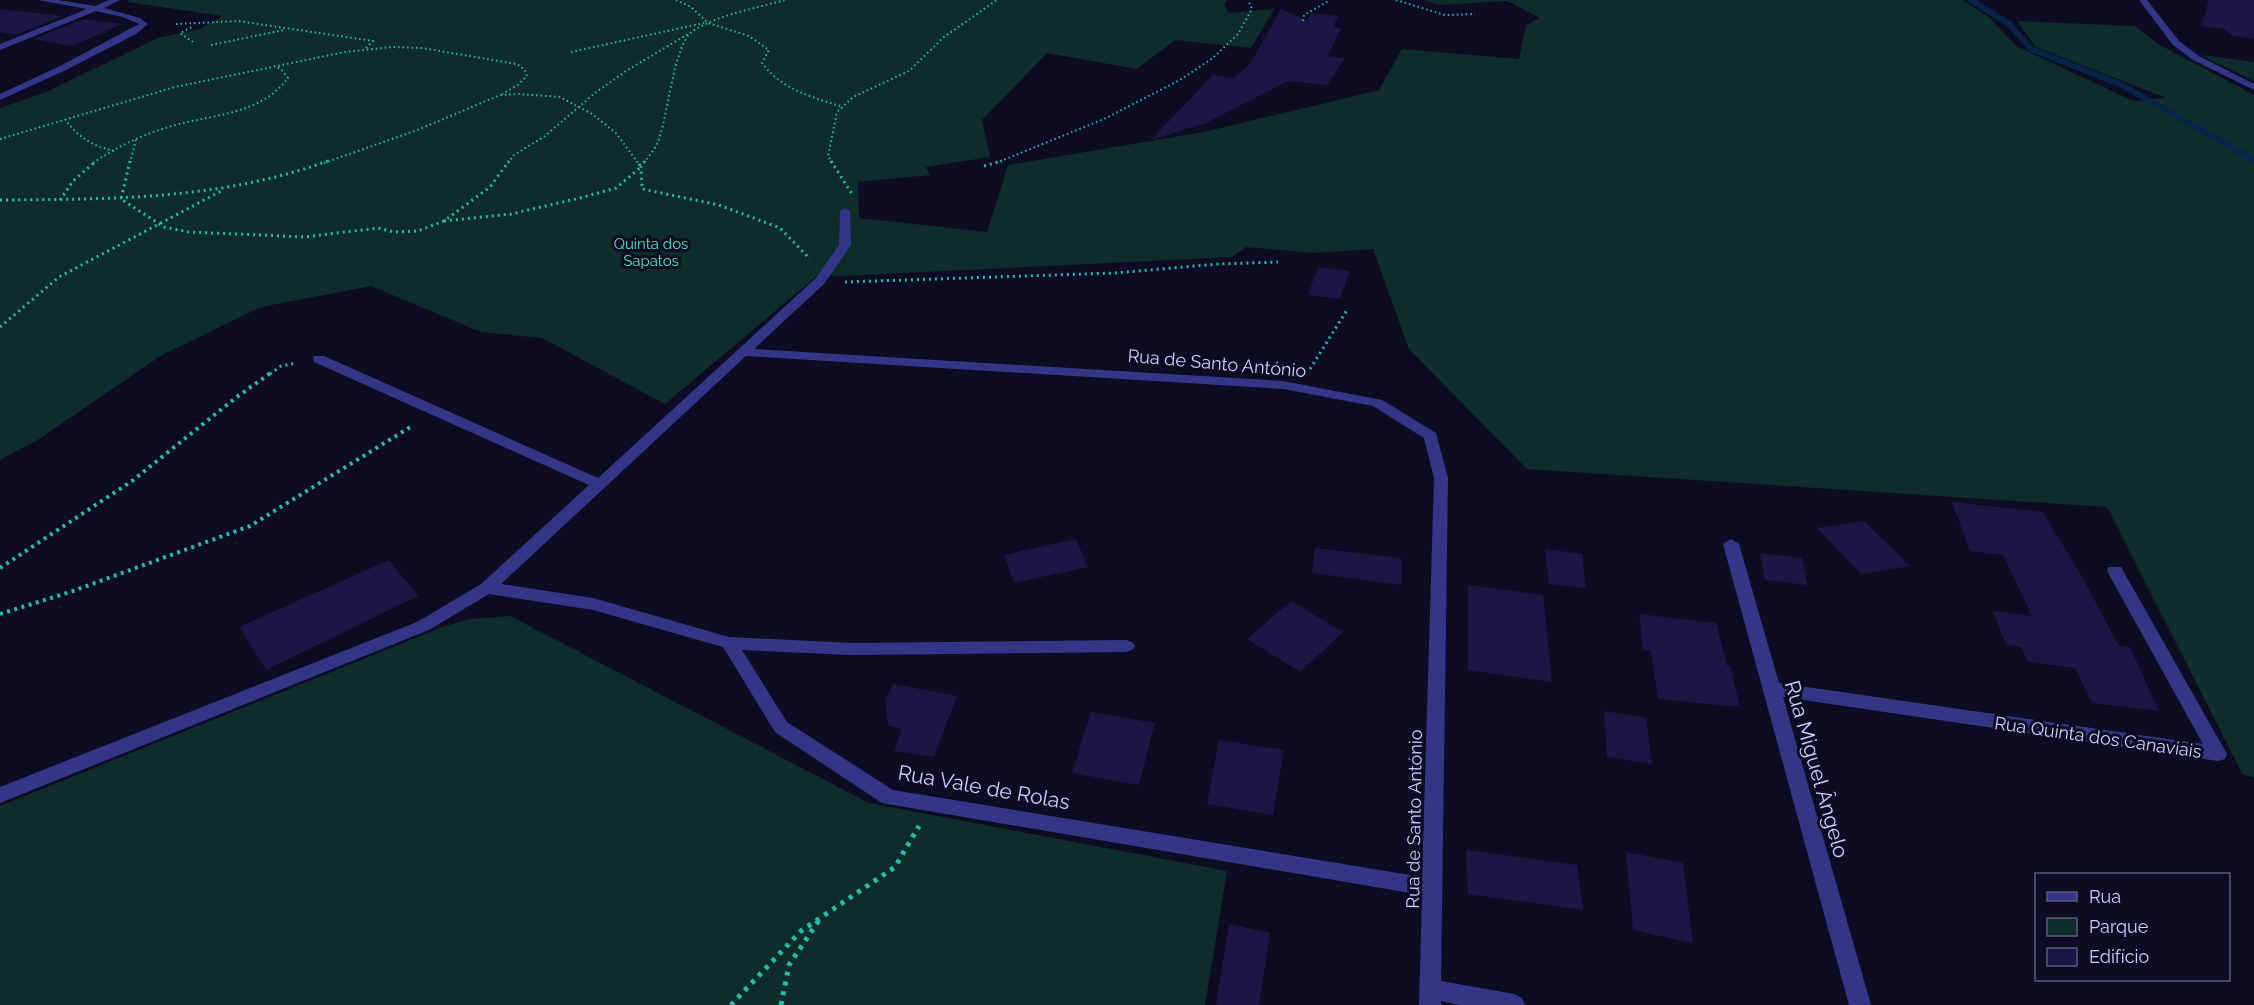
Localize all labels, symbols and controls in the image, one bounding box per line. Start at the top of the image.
park label: Quinta dos Sapatos [614,235,688,270]
street label: Rua de Santo António [1127,345,1307,381]
street label: Rua Miguel Ângelo [1780,677,1854,861]
street label: Rua Quinta dos Canaviais [1993,712,2203,762]
street label: Rua de Santo António [1402,729,1426,909]
street label: Rua Vale de Rolas [896,760,1072,814]
legend [2035,873,2230,981]
text: Rua [2089,886,2121,907]
text: Parque [2089,916,2149,937]
text: Edifício [2089,946,2149,967]

